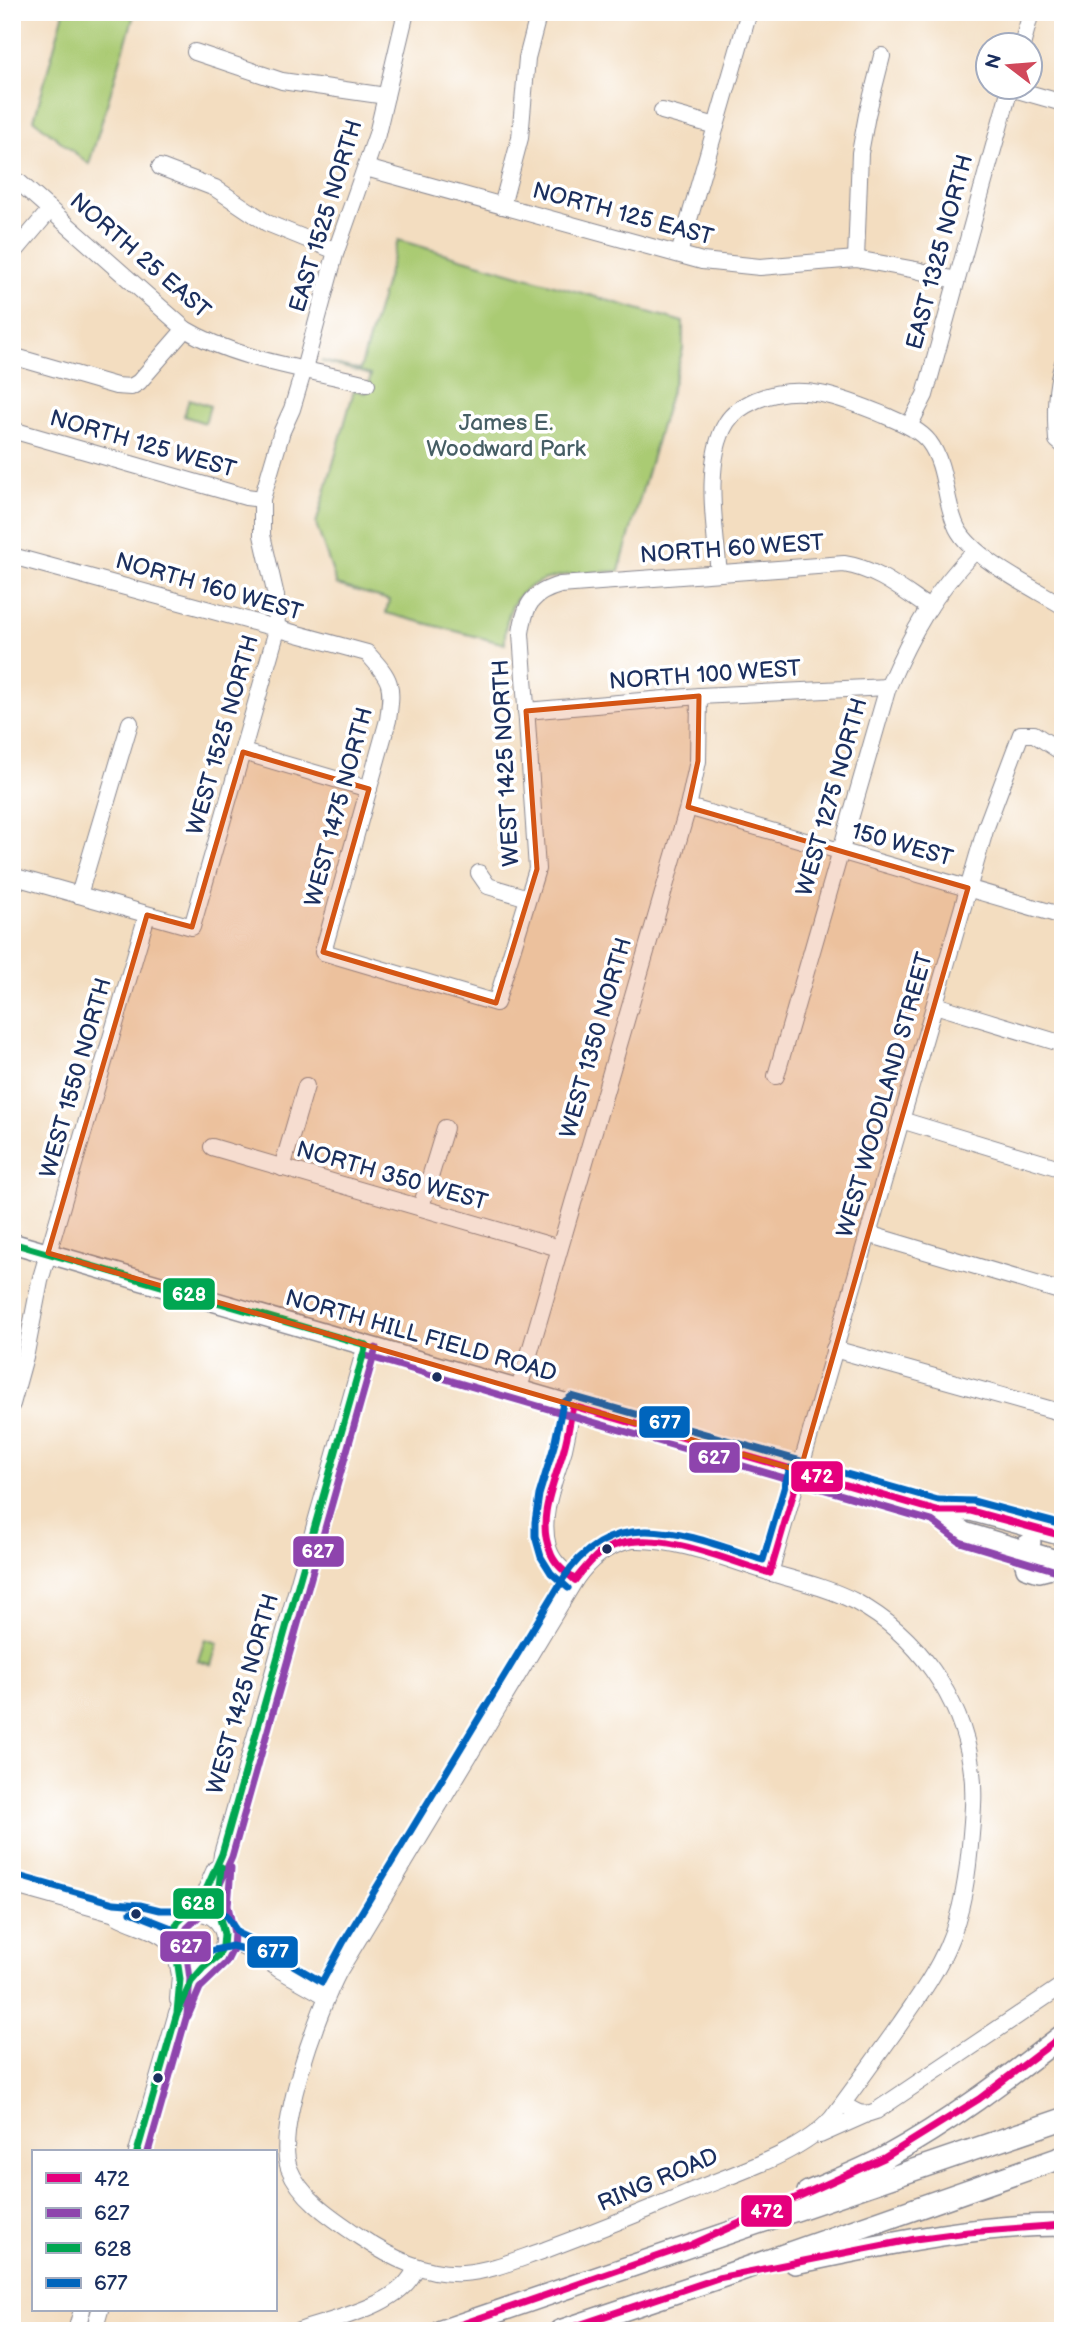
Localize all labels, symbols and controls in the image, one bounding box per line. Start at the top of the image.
north arrow [974,32,1044,102]
text: N [981,52,1007,72]
street label: EAST 1525 NORTH [283,116,369,316]
street label: EAST 1325 NORTH [901,152,979,352]
street label: NORTH 125 EAST [529,176,717,252]
street label: NORTH 25 EAST [64,187,216,325]
street label: NORTH 125 WEST [47,404,239,484]
park label: James E. Woodward Park [426,409,587,463]
street label: NORTH 60 WEST [639,529,825,569]
street label: NORTH 160 WEST [112,547,306,627]
street label: WEST 1525 NORTH [181,632,265,838]
street label: NORTH 100 WEST [608,654,802,696]
street label: WEST 1425 NORTH [487,659,525,867]
street label: WEST 1275 NORTH [790,695,874,899]
street label: WEST 1475 NORTH [299,704,379,910]
street label: 150 WEST [848,817,956,873]
street label: WEST 1350 NORTH [554,934,638,1142]
street label: WEST WOODLAND STREET [831,949,939,1241]
street label: WEST 1550 NORTH [34,975,118,1181]
street label: NORTH 350 WEST [293,1135,491,1217]
line badge: 628 [162,1277,216,1311]
text: 628 [172,1284,206,1307]
street label: NORTH HILL FIELD ROAD [282,1284,560,1388]
unlabelled marker [430,1370,444,1384]
line badge: 677 [638,1405,691,1439]
text: 677 [649,1412,682,1435]
line badge: 627 [688,1441,741,1474]
text: 627 [698,1447,731,1470]
line badge: 472 [790,1460,844,1493]
text: 472 [800,1466,834,1489]
line badge: 627 [292,1535,345,1568]
text: 627 [302,1541,335,1564]
unlabelled marker [600,1542,614,1556]
street label: WEST 1425 NORTH [201,1590,285,1798]
line badge: 628 [172,1887,225,1920]
text: 628 [181,1893,215,1916]
unlabelled marker [129,1907,143,1921]
line badge: 627 [159,1930,212,1963]
line badge: 677 [246,1935,299,1969]
text: 627 [170,1936,203,1959]
text: 677 [257,1941,290,1964]
unlabelled marker [151,2071,165,2085]
street label: RING ROAD [594,2142,722,2218]
legend [32,2150,276,2312]
text: 472 [94,2167,130,2192]
line badge: 472 [740,2194,793,2228]
text: 627 [94,2201,130,2226]
text: 472 [750,2201,784,2224]
text: 628 [94,2237,131,2262]
text: 677 [94,2271,128,2296]

